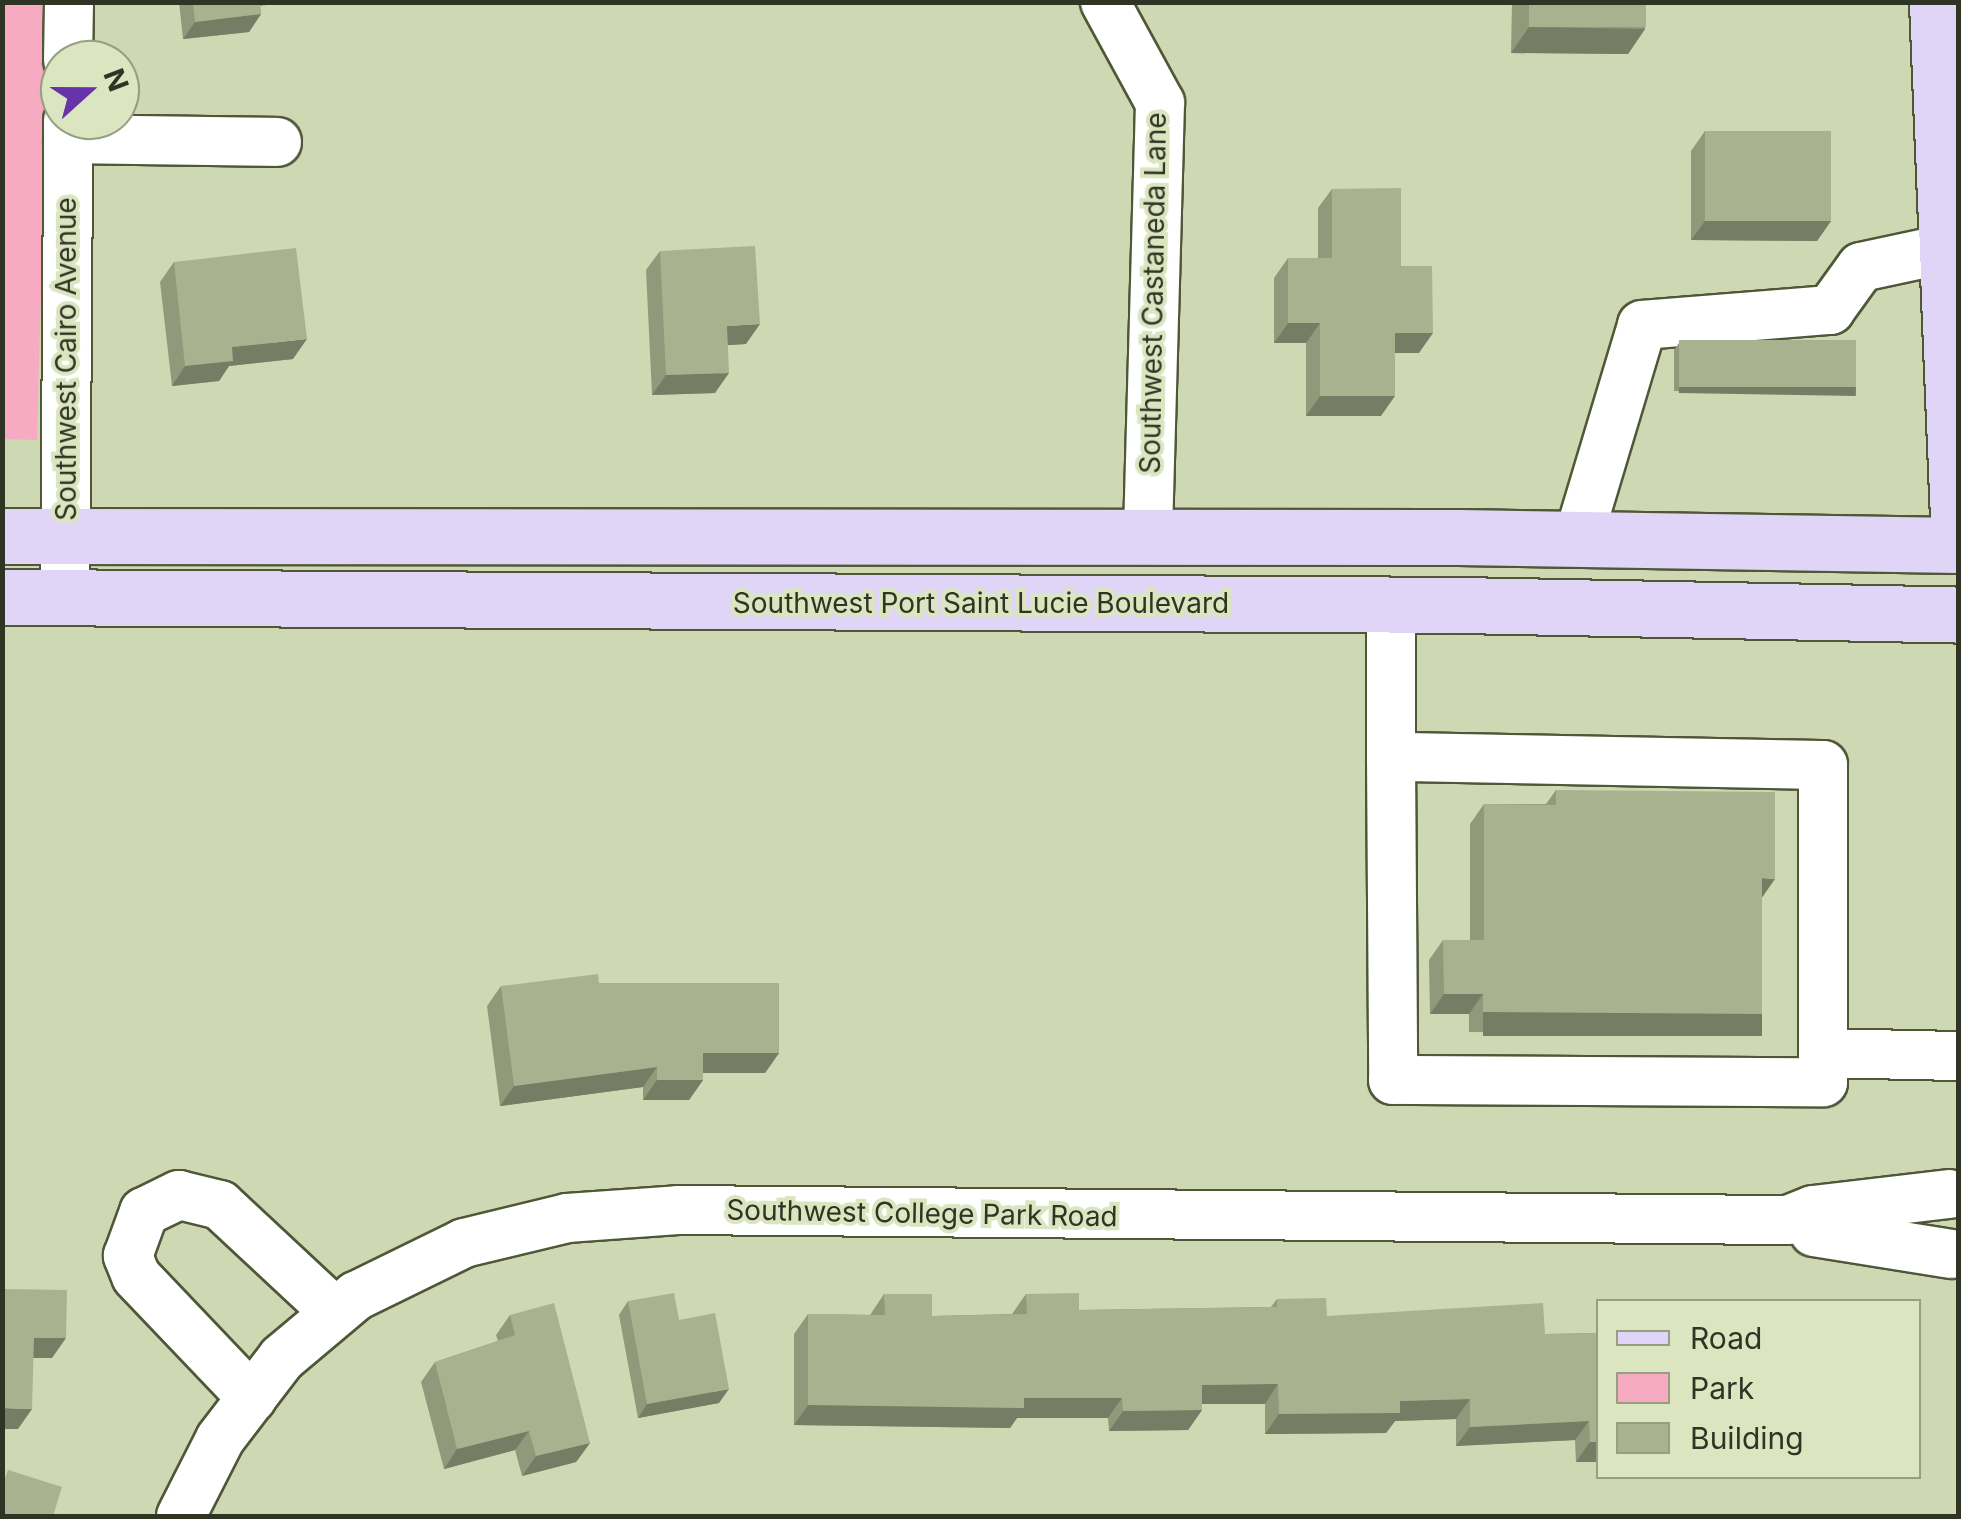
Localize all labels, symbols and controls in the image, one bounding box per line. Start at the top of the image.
north arrow [40,40,140,140]
text: N [96,64,136,96]
street label: Southwest Castaneda Lane [1133,112,1173,474]
street label: Southwest Cairo Avenue [49,197,83,521]
street label: Southwest Port Saint Lucie Boulevard [733,586,1229,620]
street label: Southwest College Park Road [726,1193,1118,1233]
legend [1596,1299,1921,1479]
text: Road [1690,1320,1762,1356]
text: Park [1690,1370,1754,1406]
text: Building [1690,1420,1804,1456]

